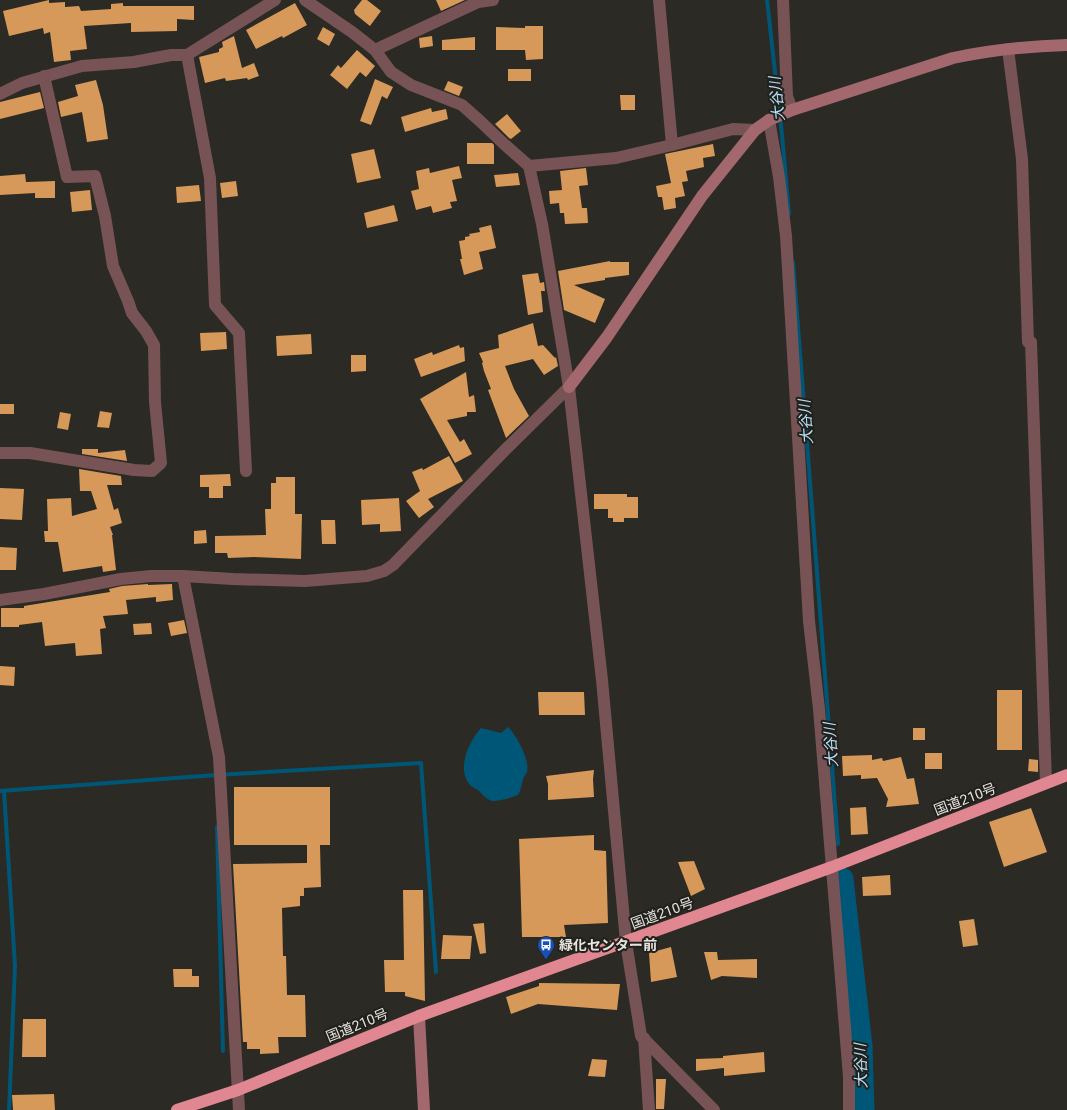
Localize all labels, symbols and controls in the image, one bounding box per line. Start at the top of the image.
water label: 大谷川 [765,74,788,122]
water label: 大谷川 [795,397,817,445]
water label: 大谷川 [820,720,842,768]
street label: 国道210号 [932,780,998,818]
street label: 国道210号 [628,894,696,932]
bus stop icon: 緑化センター前 [536,935,556,960]
place label: 緑化センター前 [559,937,657,953]
street label: 国道210号 [324,1005,390,1045]
water label: 大谷川 [851,1041,871,1089]

